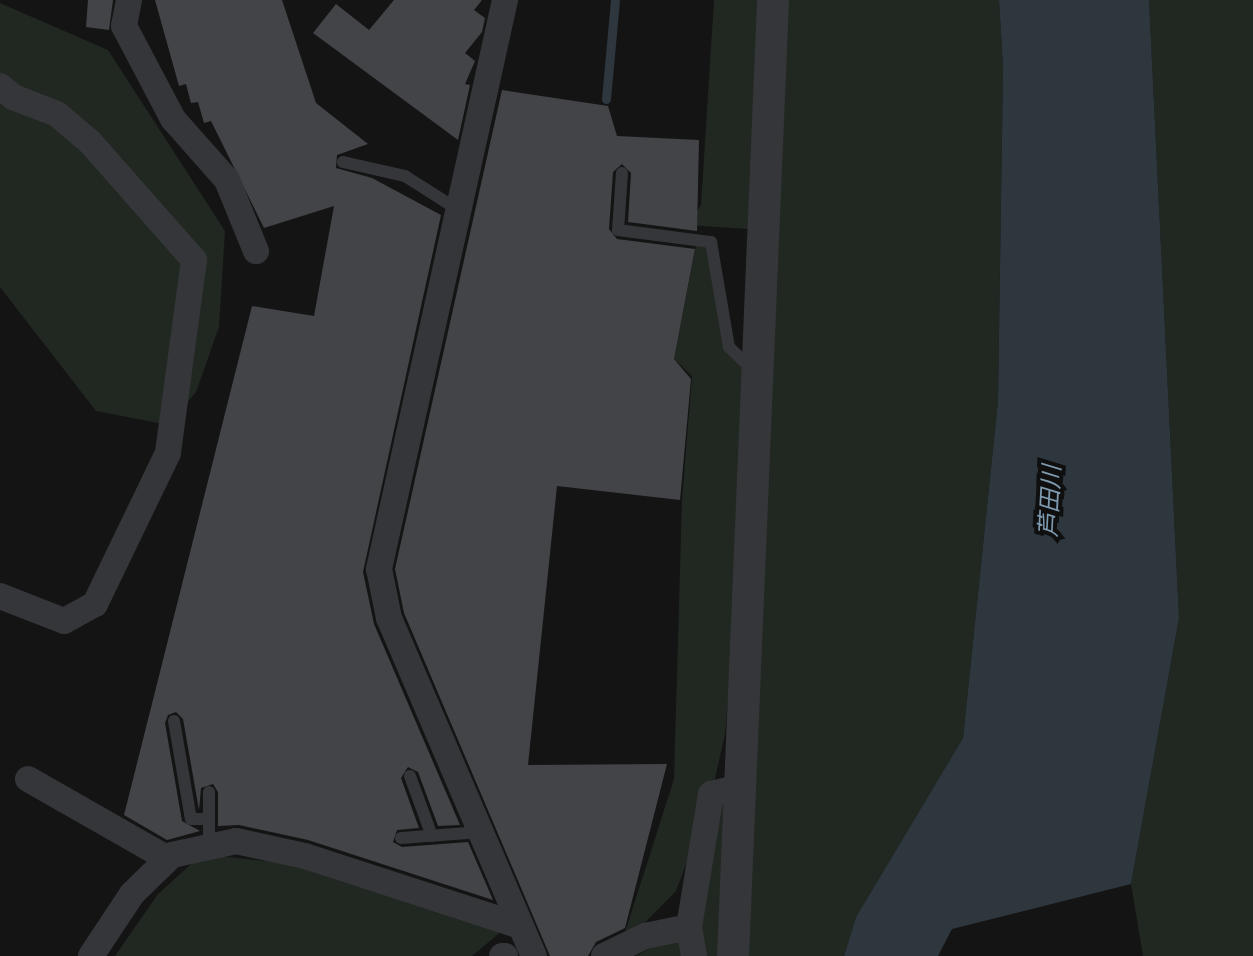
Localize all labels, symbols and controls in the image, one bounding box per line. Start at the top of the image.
water label: 芦田川 [1034,464,1066,538]

